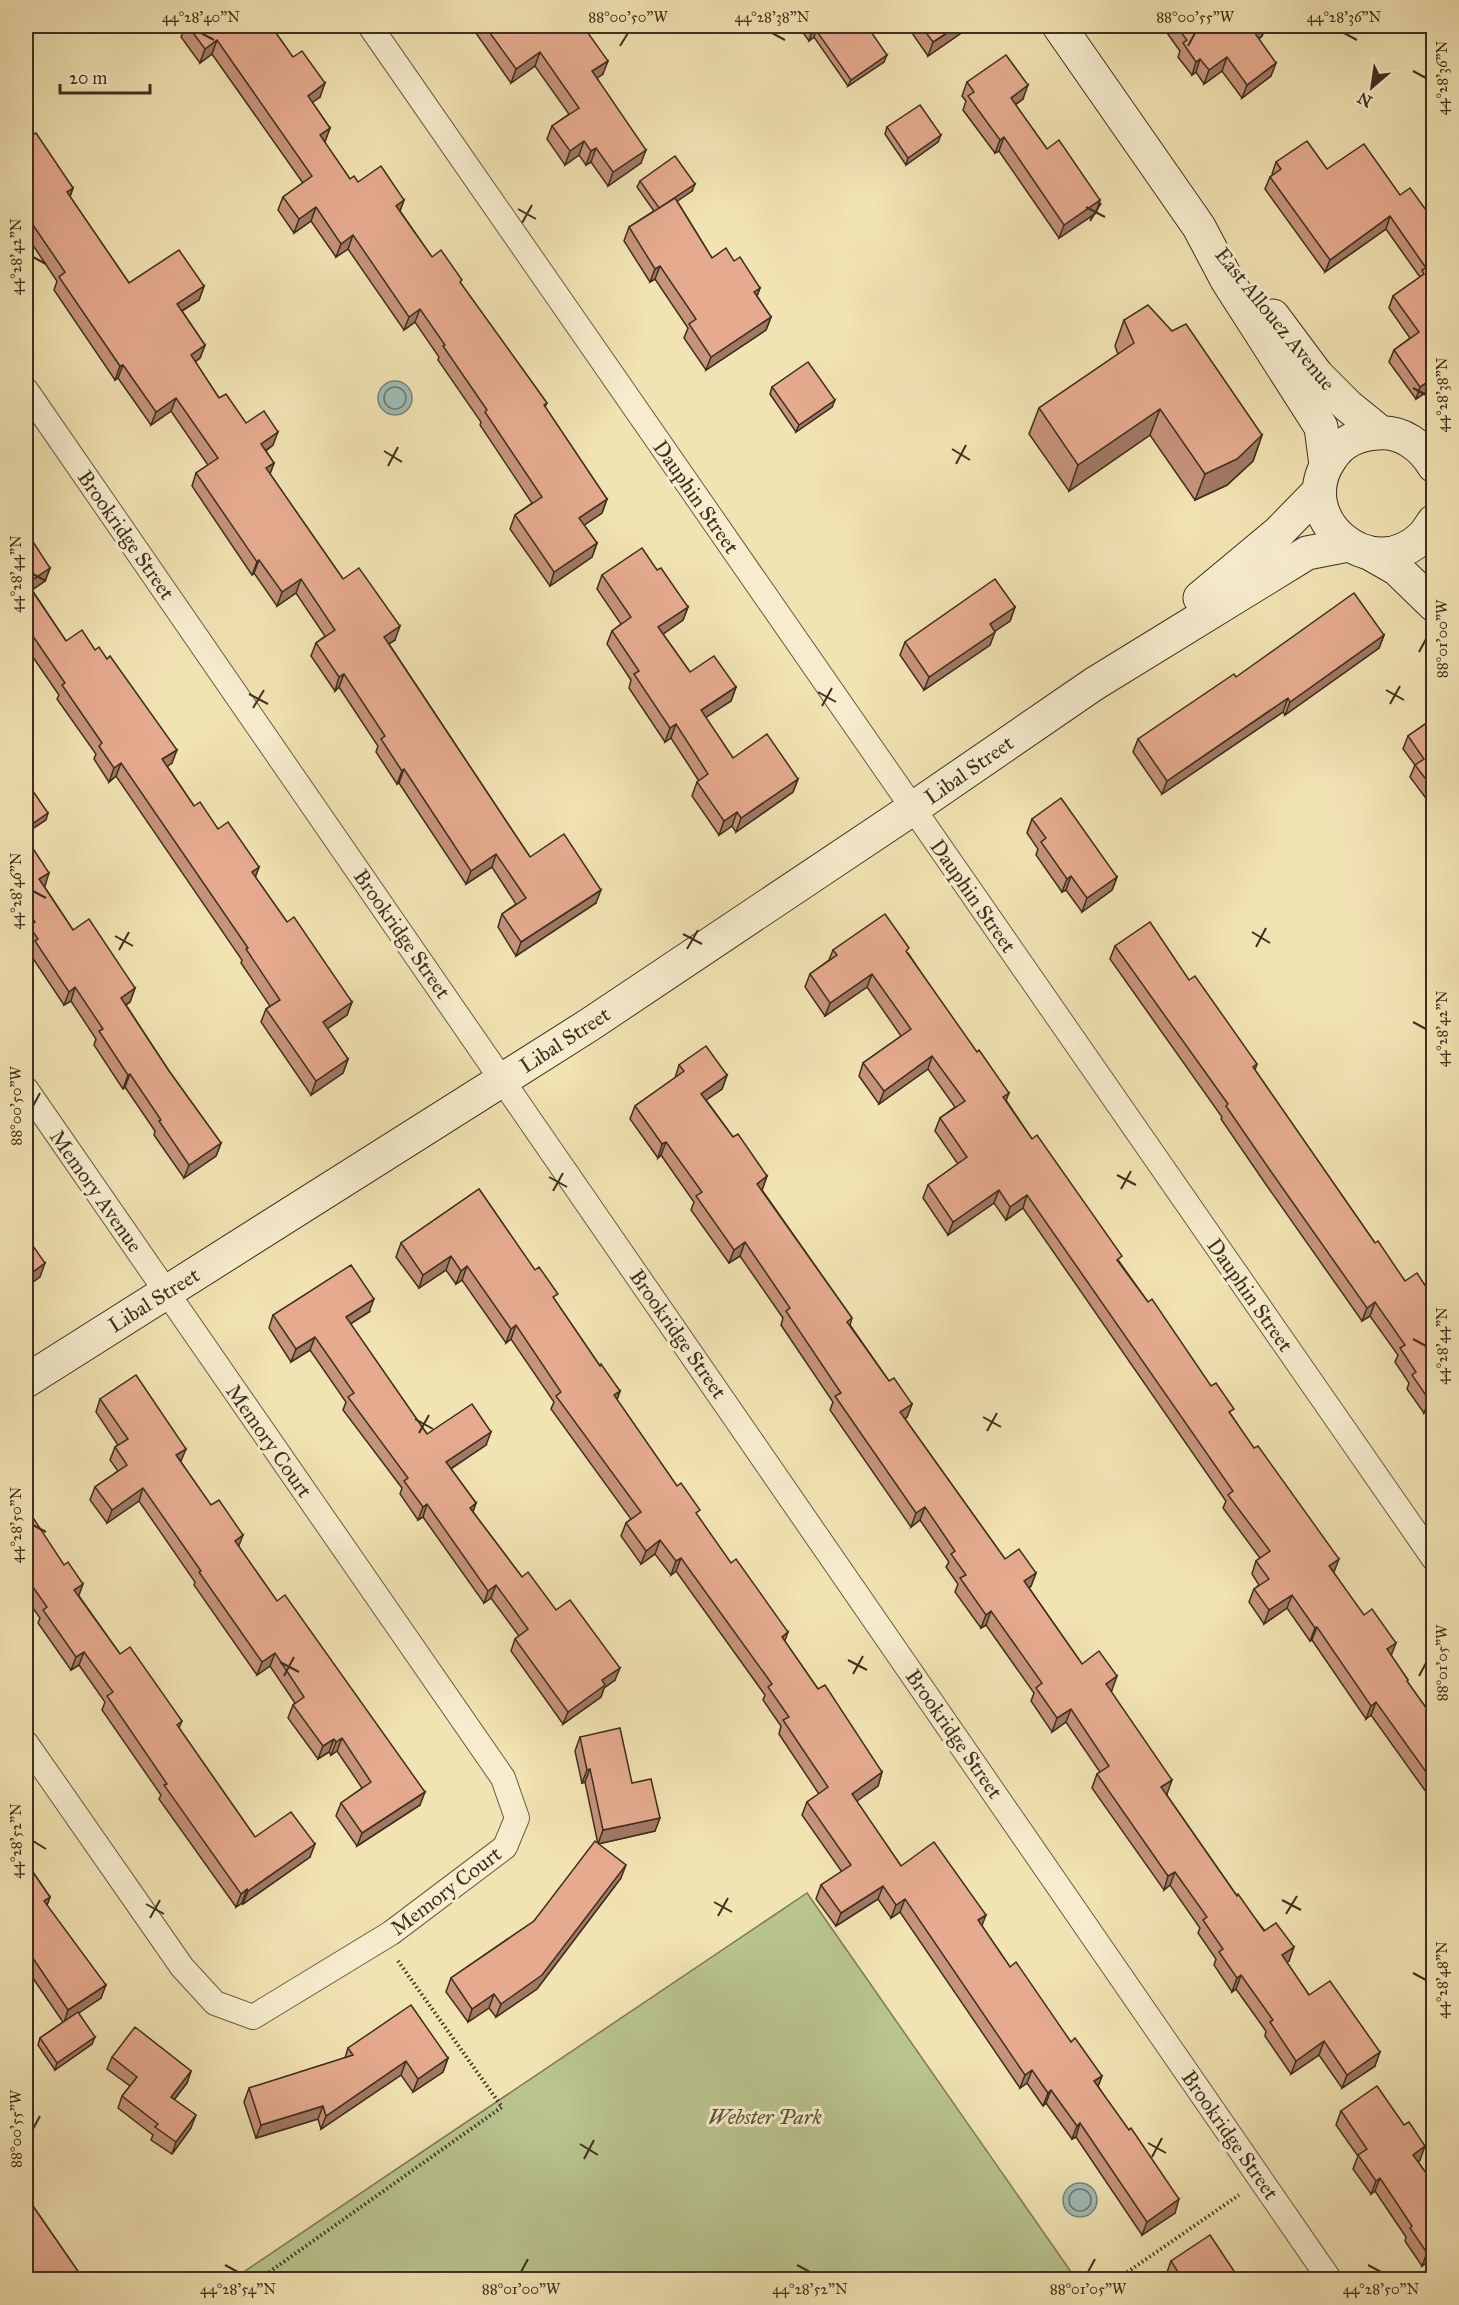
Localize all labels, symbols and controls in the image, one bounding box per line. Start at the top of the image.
text: 44°28'40"N [162,8,240,26]
text: 88°00'50"W [588,8,669,26]
text: 44°28'38"N [735,8,810,26]
text: 88°00'55"W [1156,8,1235,26]
text: 44°28'36"N [1307,8,1382,26]
text: 44°28'36"N [1433,40,1451,115]
scale bar [60,57,150,95]
north arrow [1342,57,1402,117]
text: 20 m [69,67,107,89]
text: N [1354,88,1376,111]
text: 44°28'42"N [7,218,25,295]
street label: East Allouez Avenue [1209,242,1341,396]
text: 44°28'38"N [1433,357,1451,432]
street label: Dauphin Street [647,435,745,559]
street label: Brookridge Street [72,465,181,605]
text: 44°28'44"N [7,535,25,613]
text: 88°01'00"W [1433,599,1451,678]
street label: Libal Street [919,730,1019,810]
street label: Dauphin Street [924,834,1022,958]
text: 44°28'46"N [7,852,25,930]
street label: Brookridge Street [348,864,457,1004]
text: 44°28'42"N [1433,990,1451,1067]
street label: Libal Street [515,1001,616,1079]
text: 88°00'50"W [7,1065,25,1146]
street label: Memory Avenue [44,1125,148,1258]
street label: Dauphin Street [1201,1233,1299,1357]
street label: Libal Street [104,1261,205,1338]
street label: Brookridge Street [624,1264,733,1404]
text: 44°28'44"N [1433,1307,1451,1385]
street label: Memory Court [220,1379,318,1503]
text: 44°28'50"N [7,1486,25,1563]
text: 88°01'05"W [1433,1624,1451,1701]
street label: Brookridge Street [900,1664,1009,1804]
text: 44°28'52"N [7,1803,25,1879]
street label: Memory Court [385,1840,507,1941]
text: 44°28'48"N [1433,1941,1451,2019]
street label: Brookridge Street [1176,2065,1285,2205]
text: 88°00'55"W [7,2089,25,2168]
park label: Webster Park [708,2104,822,2130]
text: 44°28'54"N [200,2280,276,2298]
text: 88°01'00"W [482,2280,561,2298]
text: 44°28'52"N [772,2280,848,2298]
text: 88°01'05"W [1050,2280,1127,2298]
text: 44°28'50"N [1343,2280,1420,2298]

